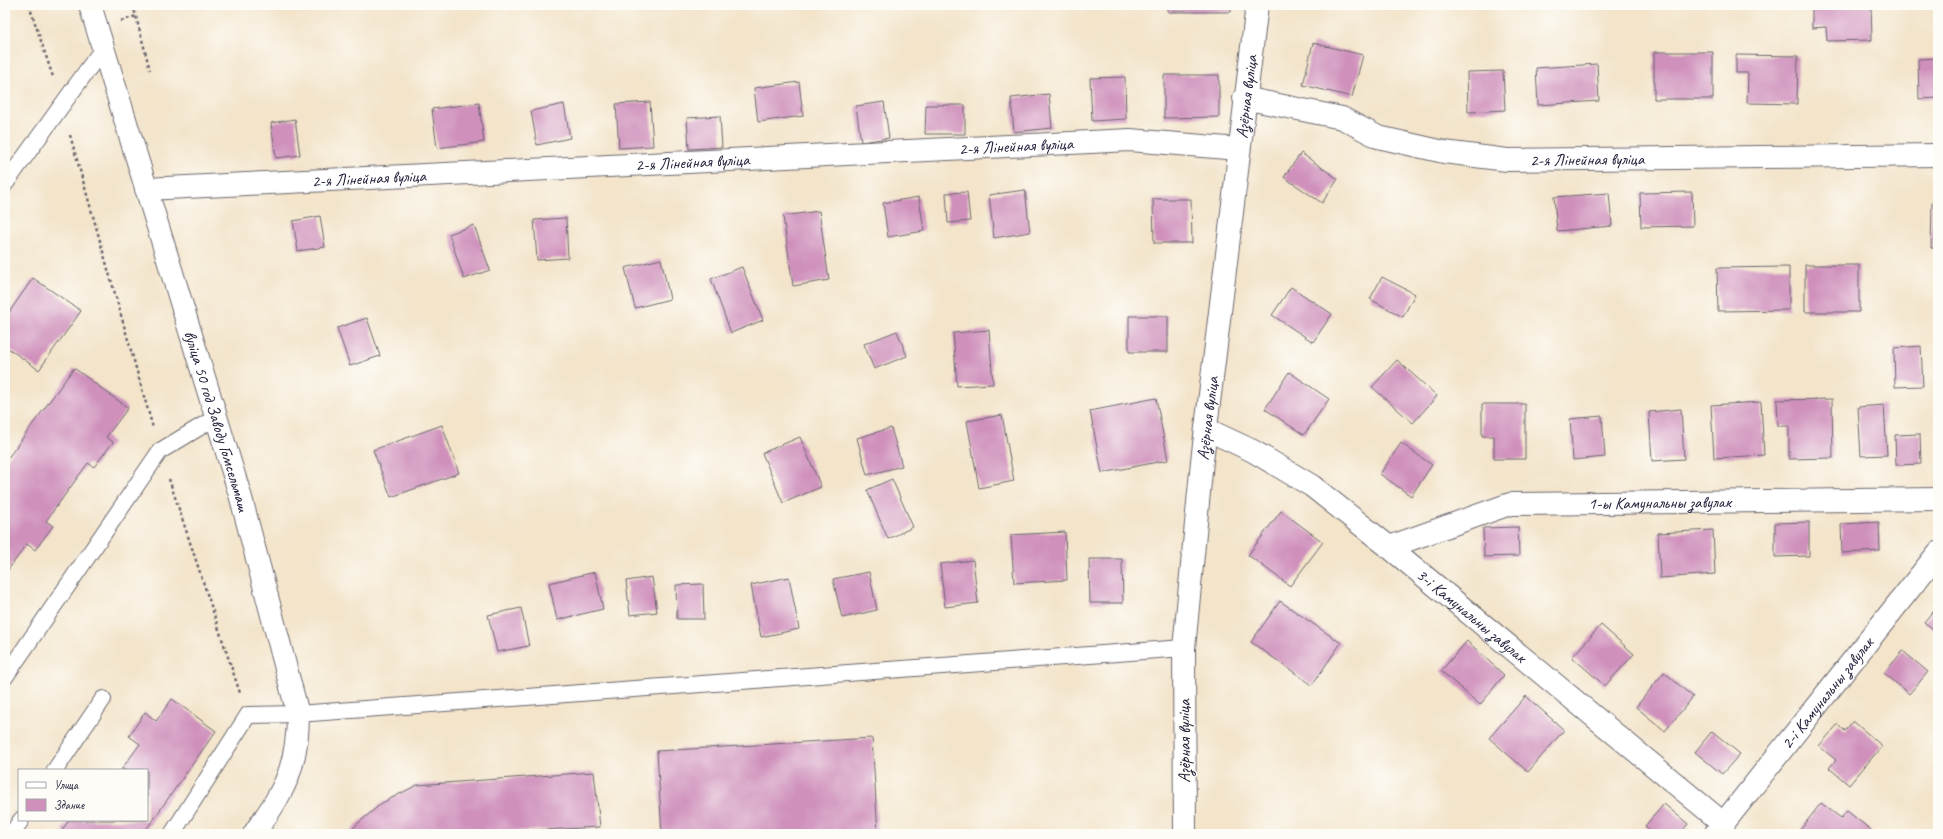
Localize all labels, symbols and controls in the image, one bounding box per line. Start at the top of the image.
street label: Азёрная вуліца [1231,52,1262,139]
street label: 2-я Лінейная вуліца [958,133,1075,160]
street label: 2-я Лінейная вуліца [1530,148,1646,171]
street label: 2-я Лінейная вуліца [635,149,752,176]
street label: 2-я Лінейная вуліца [311,165,428,192]
street label: вуліца 50 год Заводу Гомсельмаш [179,328,254,515]
street label: Азёрная вуліца [1192,374,1223,461]
street label: 1-ы Камунальны завулак [1588,491,1733,514]
street label: 3-і Камунальны завулак [1412,564,1532,669]
street label: 2-і Камунальны завулак [1777,632,1879,753]
street label: Азёрная вуліца [1174,698,1196,783]
legend [18,769,148,821]
text: Улица [54,777,79,793]
text: Здание [54,797,85,813]

